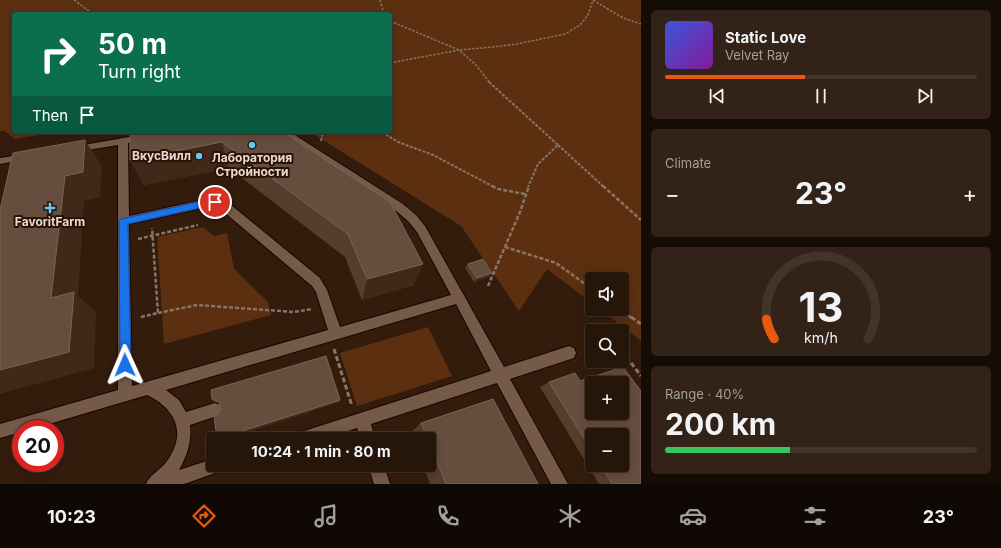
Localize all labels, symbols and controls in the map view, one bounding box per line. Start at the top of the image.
text: 50 m [98,27,167,61]
icon: right [32,28,84,80]
text: Static Love [725,28,806,47]
text: Velvet Ray [725,47,789,63]
text: Turn right [98,61,181,82]
icon: previous [706,85,728,107]
icon: pause [810,85,832,107]
icon: next [914,85,936,107]
icon: arrive [76,104,98,126]
text: Then [32,106,68,125]
marker: Лаборатория Стройности [247,140,257,150]
place label: ВкусВилл [132,148,191,163]
place label: Лаборатория Стройности [212,150,292,179]
marker: ВкусВилл [194,151,204,161]
text: Climate [665,155,711,171]
text: 23° [795,175,847,211]
text: − [665,181,680,207]
text: + [962,181,977,207]
pin [198,185,232,219]
icon: arrive [204,191,226,213]
marker: FavoritFarm [45,203,55,213]
place label: FavoritFarm [15,214,85,229]
map controls [585,272,629,472]
button: sound [585,272,629,316]
text: 13 [799,282,843,332]
button: search [585,324,629,368]
text: km/h [804,329,838,346]
position arrow [104,344,146,386]
button: + [585,376,629,420]
text: Range · 40% [665,386,744,402]
text: 200 km [665,406,776,442]
speed limit sign: 20 [12,420,64,472]
button: − [585,428,629,472]
text: 10:24 · 1 min · 80 m [251,442,391,461]
icon: directions [190,502,218,530]
icon: music [312,502,340,530]
icon: phone [434,502,462,530]
icon: climate [556,502,584,530]
icon: car [679,502,707,530]
icon: filters [801,502,829,530]
text: 10:23 [47,506,96,527]
text: 23° [923,506,954,527]

